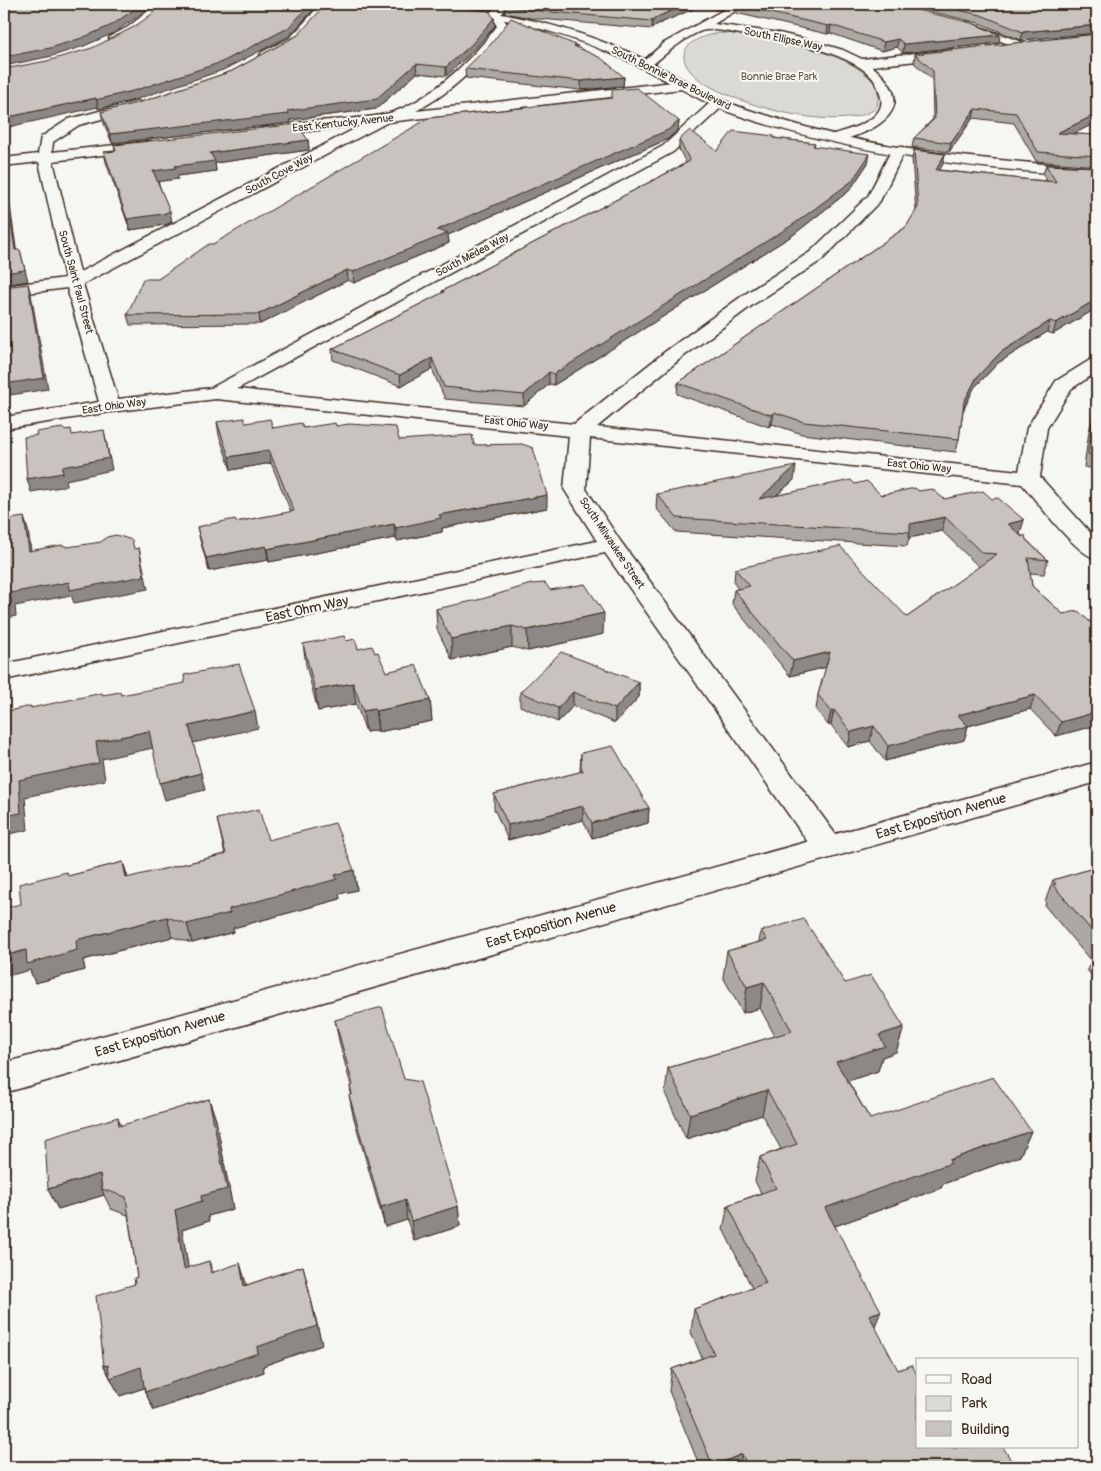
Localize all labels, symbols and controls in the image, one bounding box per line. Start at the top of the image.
street label: South Ellipse Way [743,24,824,54]
street label: South Bonnie Brae Boulevard [609,43,733,113]
park label: Bonnie Brae Park [741,70,818,83]
street label: East Kentucky Avenue [292,111,395,135]
street label: South Cove Way [243,151,315,197]
street label: South Saint Paul Street [56,229,96,336]
street label: South Medea Way [433,230,511,280]
street label: East Ohio Way [81,395,147,417]
street label: East Ohio Way [483,413,549,433]
street label: East Ohio Way [886,456,952,476]
street label: South Milwaukee Street [576,495,648,592]
street label: East Ohm Way [264,592,350,626]
street label: East Exposition Avenue [874,789,1008,843]
street label: East Exposition Avenue [484,898,618,952]
street label: East Exposition Avenue [93,1007,227,1061]
legend [916,1358,1078,1448]
text: Road [961,1370,992,1389]
text: Park [961,1394,988,1413]
text: Building [961,1420,1009,1439]

